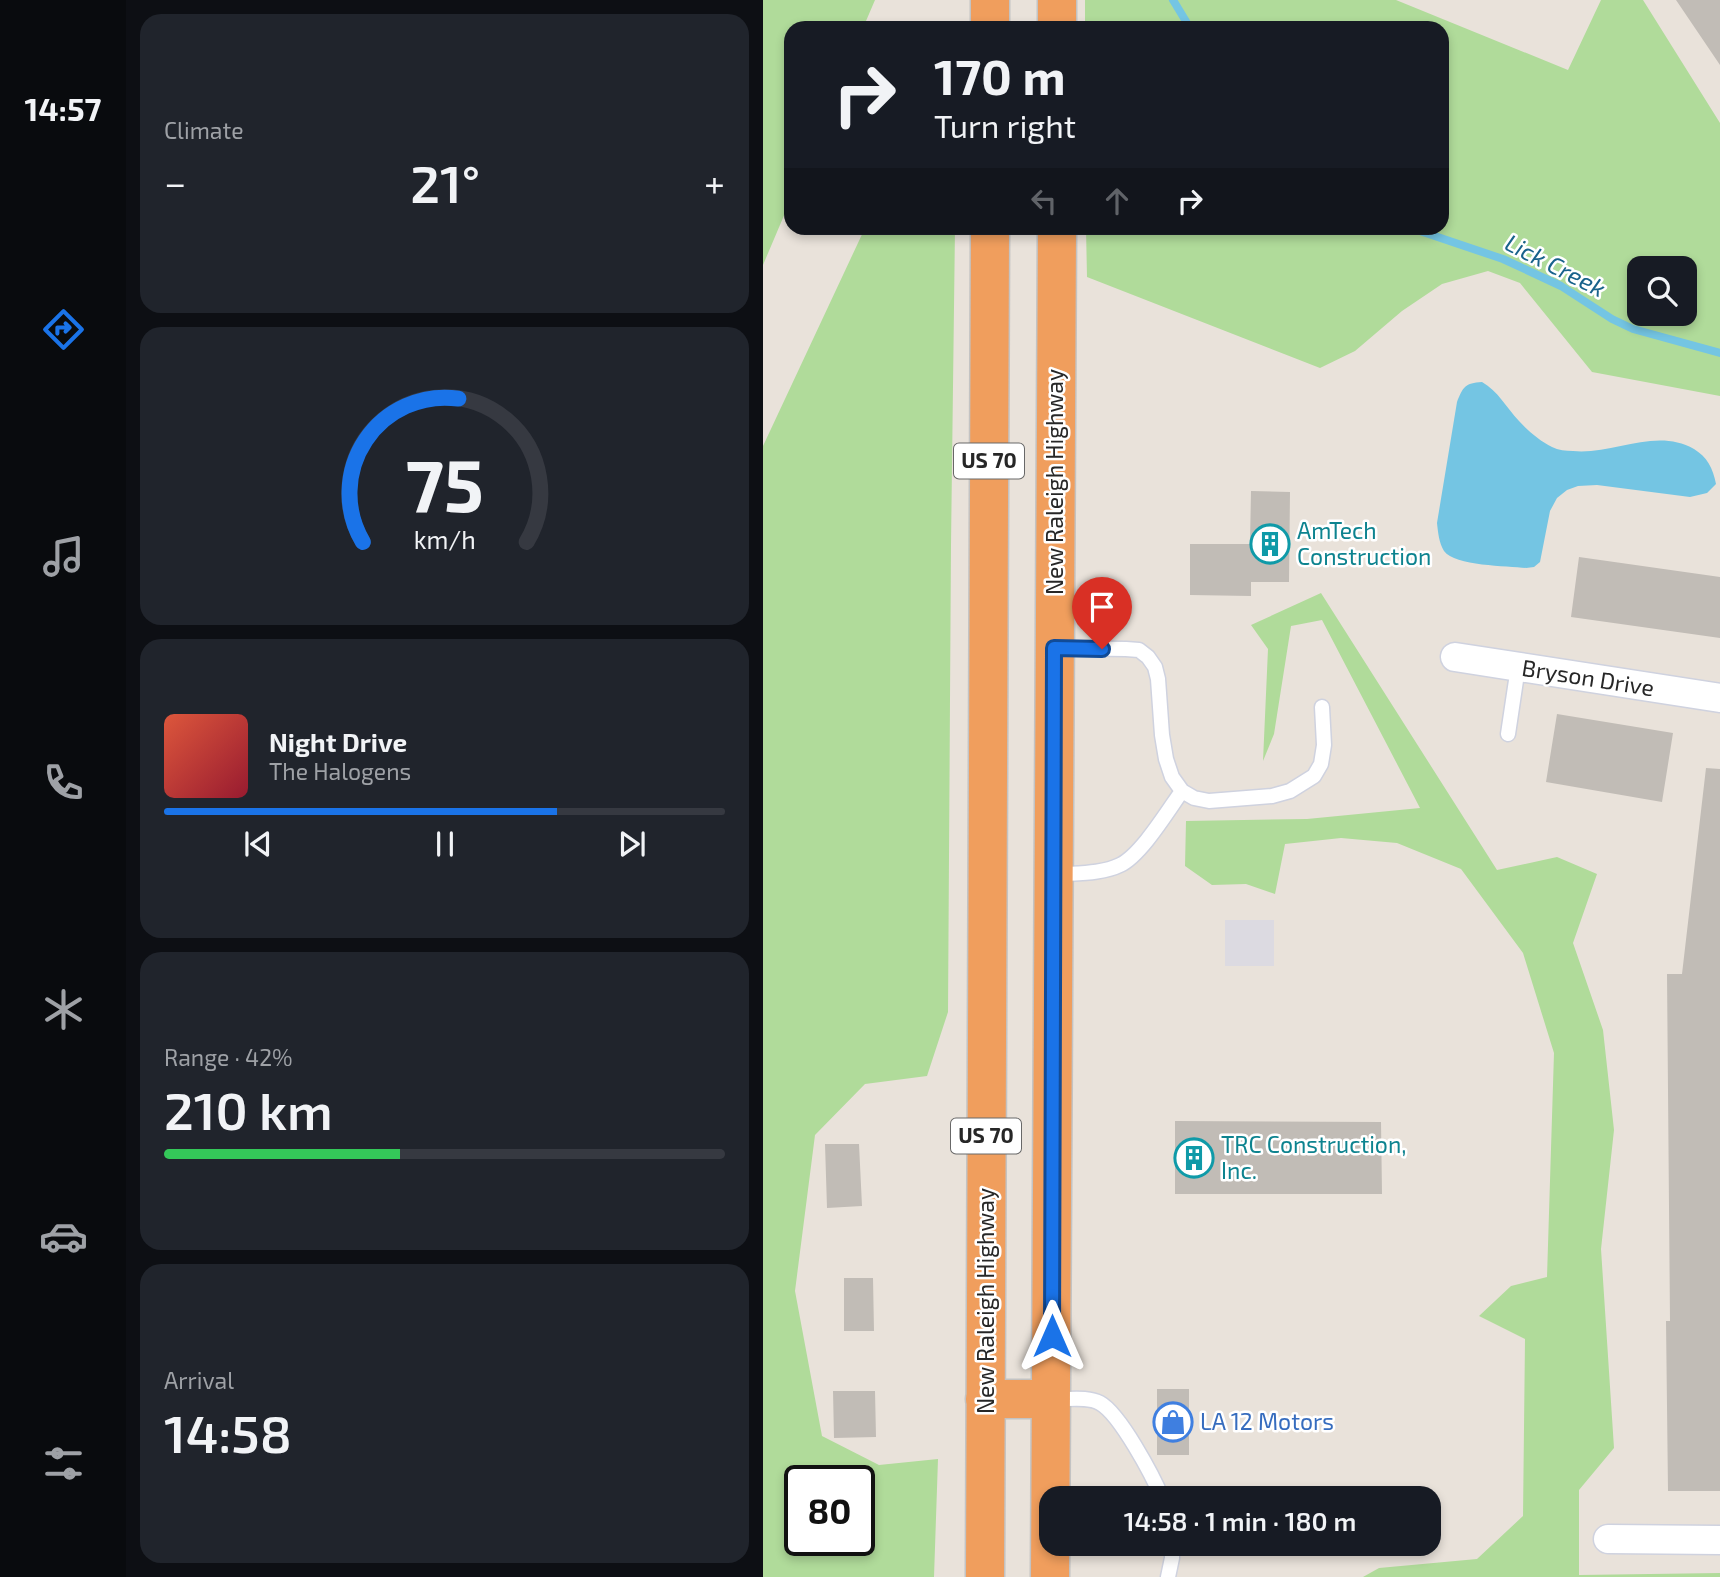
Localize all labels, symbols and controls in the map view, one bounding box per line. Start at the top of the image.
text: 170 m [934,46,1066,105]
icon: right [819,49,910,140]
text: 14:57 [25,89,102,127]
text: Turn right [934,106,1076,144]
text: Climate [164,116,244,144]
text: 21° [410,151,480,213]
text: − [164,159,186,205]
text: + [704,159,725,205]
icon: left [1025,182,1063,220]
icon: ahead [1098,182,1136,220]
icon: right [1171,182,1209,220]
water label: Lick Creek [1501,227,1611,302]
map controls [1627,256,1697,326]
button: search [1627,256,1697,326]
icon: directions [39,305,88,354]
street label: New Raleigh Highway [1040,369,1068,595]
text: 75 [405,439,484,527]
road number: US 70 [954,444,1024,478]
place label: AmTech Construction [1297,516,1431,570]
building icon: AmTech Construction [1249,523,1291,565]
text: km/h [413,524,476,554]
icon: music [39,532,88,581]
pin [1072,577,1132,649]
icon: arrive [1083,588,1121,626]
street label: Bryson Drive [1520,653,1656,701]
text: Night Drive [269,726,407,757]
text: The Halogens [269,757,411,785]
icon: phone [39,758,88,807]
icon: previous [239,825,277,863]
icon: pause [426,825,464,863]
icon: next [613,825,651,863]
icon: climate [39,985,88,1034]
text: Range · 42% [164,1043,293,1071]
text: 210 km [164,1078,333,1140]
road number: US 70 [951,1118,1021,1154]
place label: TRC Construction, Inc. [1221,1130,1407,1184]
building icon: TRC Construction, Inc. [1173,1137,1215,1179]
street label: New Raleigh Highway [971,1188,999,1414]
icon: car [39,1212,88,1261]
position arrow [1015,1299,1089,1373]
text: Arrival [164,1366,234,1394]
text: 14:58 [164,1401,292,1463]
shop icon: LA 12 Motors [1152,1401,1194,1443]
place label: LA 12 Motors [1200,1407,1334,1435]
icon: filters [39,1439,88,1488]
speed limit sign: 80 [784,1465,875,1556]
text: 14:58 · 1 min · 180 m [1124,1505,1356,1536]

